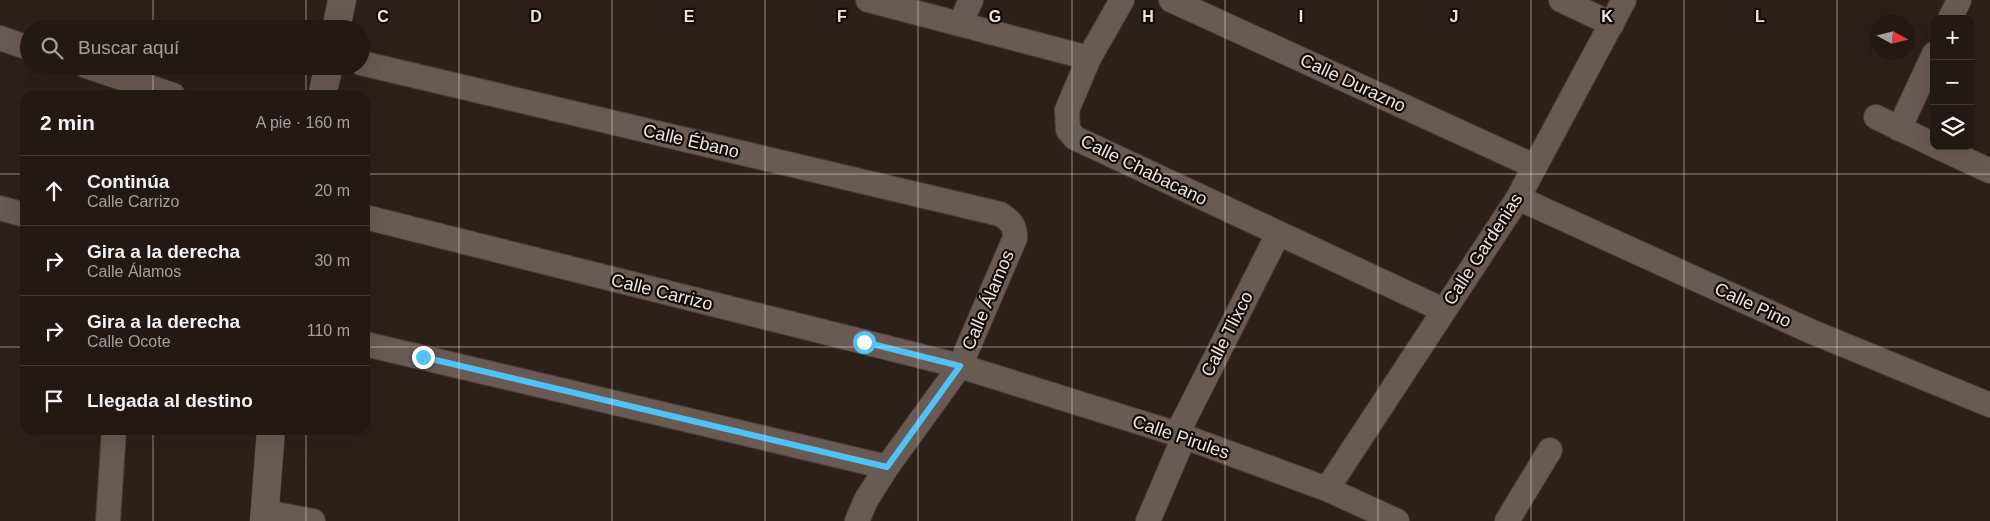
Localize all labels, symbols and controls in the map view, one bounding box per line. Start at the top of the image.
text: C [377,8,389,25]
text: D [530,8,542,25]
text: E [684,8,695,25]
text: F [837,8,847,25]
text: G [989,8,1001,25]
text: H [1142,8,1154,25]
text: I [1299,8,1303,25]
text: J [1450,8,1458,25]
text: K [1601,8,1613,25]
text: L [1755,8,1765,25]
north arrow [1870,15,1915,60]
map controls [1930,15,1975,150]
button: + [1930,15,1975,60]
search box [20,20,370,75]
icon: search [38,34,66,62]
text: Buscar aquí [78,37,179,58]
street label: Calle Durazno [1297,50,1409,116]
button: − [1930,60,1975,105]
button: layers [1930,105,1975,150]
text: 2 min [40,111,95,134]
text: A pie · 160 m [256,114,350,131]
street label: Calle Ébano [641,120,741,162]
street label: Calle Chabacano [1078,131,1210,209]
text: Continúa [87,171,169,192]
icon: ahead [40,177,68,205]
text: 20 m [314,182,350,199]
street label: Calle Gardenias [1439,189,1527,309]
text: Calle Carrizo [87,193,179,210]
text: Gira a la derecha [87,241,240,262]
icon: right [40,247,68,275]
street label: Calle Álamos [958,247,1018,353]
text: 30 m [314,252,350,269]
text: Calle Álamos [87,263,181,280]
street label: Calle Carrizo [609,270,715,314]
street label: Calle Pino [1712,279,1794,331]
street label: Calle Tlixco [1197,288,1257,380]
text: Gira a la derecha [87,311,240,332]
icon: right [40,317,68,345]
text: 110 m [307,322,350,339]
route start [853,331,876,354]
text: Calle Ocote [87,333,171,350]
route end [412,346,435,369]
icon: arrive [40,387,68,415]
text: Llegada al destino [87,390,253,411]
street label: Calle Pirules [1130,411,1232,463]

